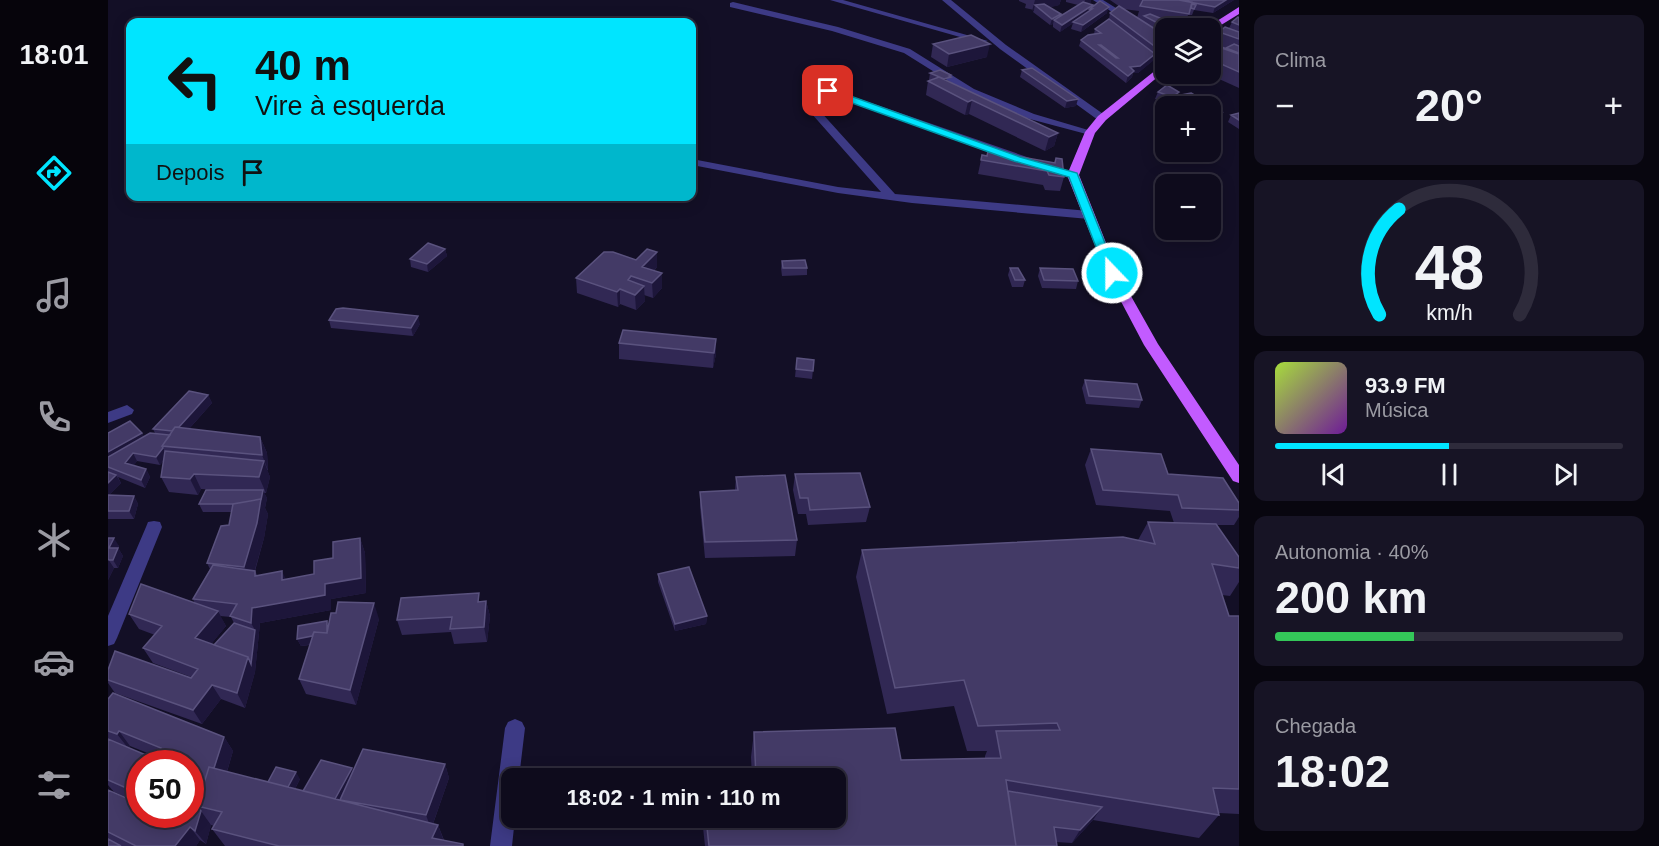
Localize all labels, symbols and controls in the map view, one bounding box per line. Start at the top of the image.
map controls [1155,18,1221,240]
button: layers [1155,18,1221,84]
text: 18:01 [19,40,89,70]
icon: left [156,42,234,120]
text: 40 m [255,42,351,89]
text: Clima [1275,49,1326,71]
pin [802,65,853,116]
icon: arrive [811,74,844,107]
text: 20° [1415,80,1483,131]
text: − [1275,87,1294,124]
text: + [1604,87,1623,124]
text: Vire à esquerda [255,91,445,121]
button: + [1155,96,1221,162]
icon: directions [33,152,75,194]
icon: arrive [236,156,269,189]
text: Depois [156,160,224,185]
button: − [1155,174,1221,240]
text: 48 [1414,233,1484,302]
position arrow [1080,241,1144,305]
icon: music [33,274,75,316]
text: km/h [1426,301,1472,325]
text: 93.9 FM [1365,373,1446,398]
icon: phone [33,396,75,438]
text: Música [1365,399,1428,421]
icon: previous [1317,458,1350,491]
icon: pause [1433,458,1466,491]
icon: next [1549,458,1582,491]
icon: climate [33,519,75,561]
text: Autonomia · 40% [1275,541,1428,563]
text: 200 km [1275,572,1428,623]
icon: car [33,641,75,683]
text: Chegada [1275,715,1356,737]
text: 18:02 [1275,746,1390,797]
speed limit sign: 50 [126,750,204,828]
icon: filters [33,764,75,806]
text: 18:02 · 1 min · 110 m [567,785,781,810]

